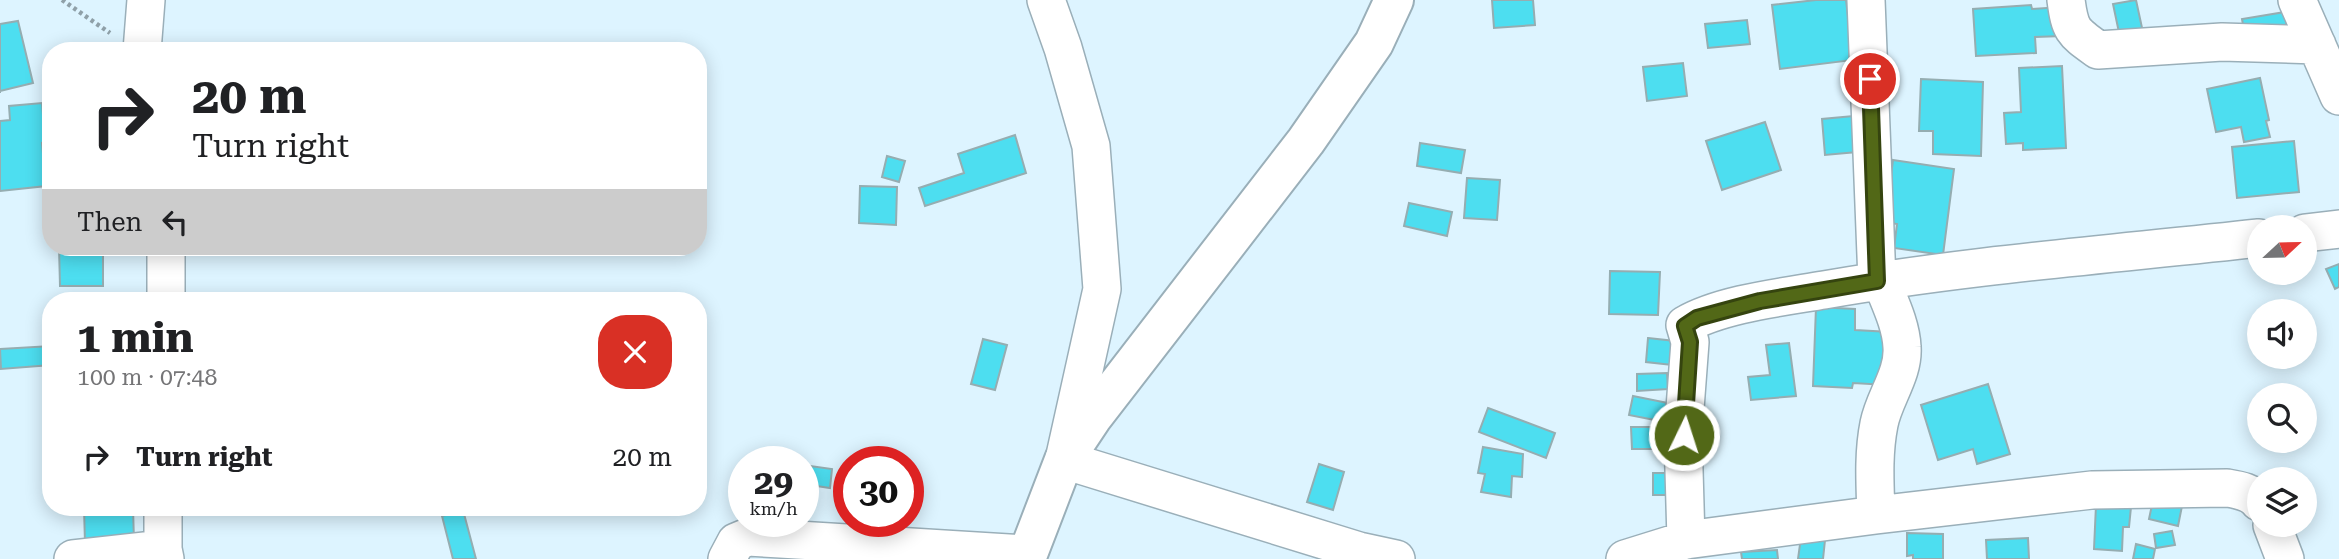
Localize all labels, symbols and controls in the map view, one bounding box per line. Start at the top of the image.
pin [1840,49,1900,109]
icon: arrive [1851,60,1889,98]
text: 20 m [192,68,307,125]
icon: right [77,70,168,161]
text: Turn right [192,127,349,165]
icon: left [156,203,194,241]
text: Then [77,207,142,237]
north arrow [2247,215,2317,285]
map controls [2247,215,2317,537]
button: sound [2247,299,2317,369]
text: 1 min [77,313,194,362]
button: close [598,315,672,389]
text: 100 m · 07:48 [77,364,217,391]
button: search [2247,383,2317,453]
position arrow [1647,398,1721,472]
icon: right [77,438,115,476]
text: Turn right [136,442,272,472]
text: 20 m [613,442,672,472]
speed limit sign: 30 [833,446,924,537]
text: 29 [754,462,793,503]
button: layers [2247,467,2317,537]
text: km/h [749,498,798,519]

